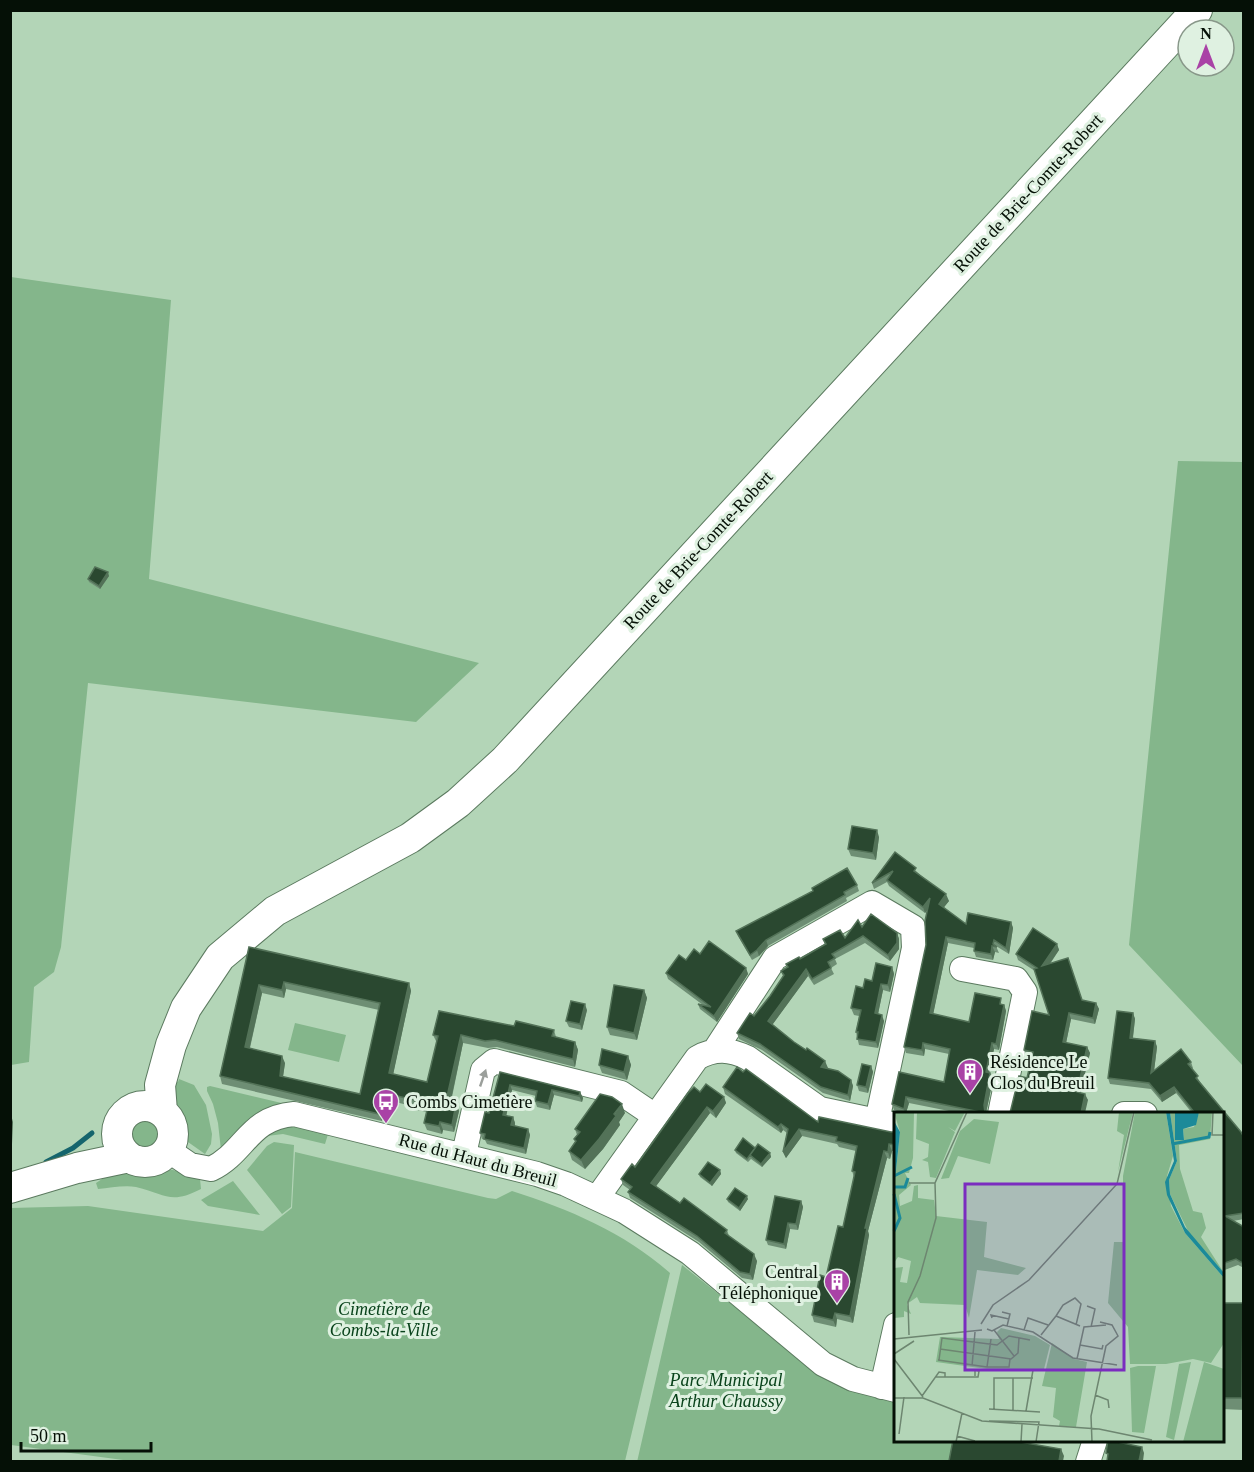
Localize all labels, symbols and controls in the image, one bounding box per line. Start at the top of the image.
north arrow [1176,18,1236,78]
text: N [1200,25,1212,42]
street label: Route de Brie-Comte-Robert [949,110,1107,276]
street label: Route de Brie-Comte-Robert [619,467,777,633]
place label: Résidence Le Clos du Breuil [990,1052,1095,1093]
building icon: Résidence Le Clos du Breuil [955,1057,985,1095]
one-way arrow [478,1068,488,1086]
bus stop icon: Combs Cimetière [371,1087,401,1125]
place label: Combs Cimetière [406,1092,532,1112]
inset map [894,1112,1224,1442]
street label: Rue du Haut du Breuil [397,1129,559,1191]
place label: Central Téléphonique [719,1262,818,1303]
building icon: Central Téléphonique [822,1267,852,1305]
park label: Cimetière de Combs-la-Ville [330,1299,438,1340]
park label: Parc Municipal Arthur Chaussy [668,1370,783,1411]
scale bar [21,1415,152,1453]
text: 50 m [30,1426,67,1446]

